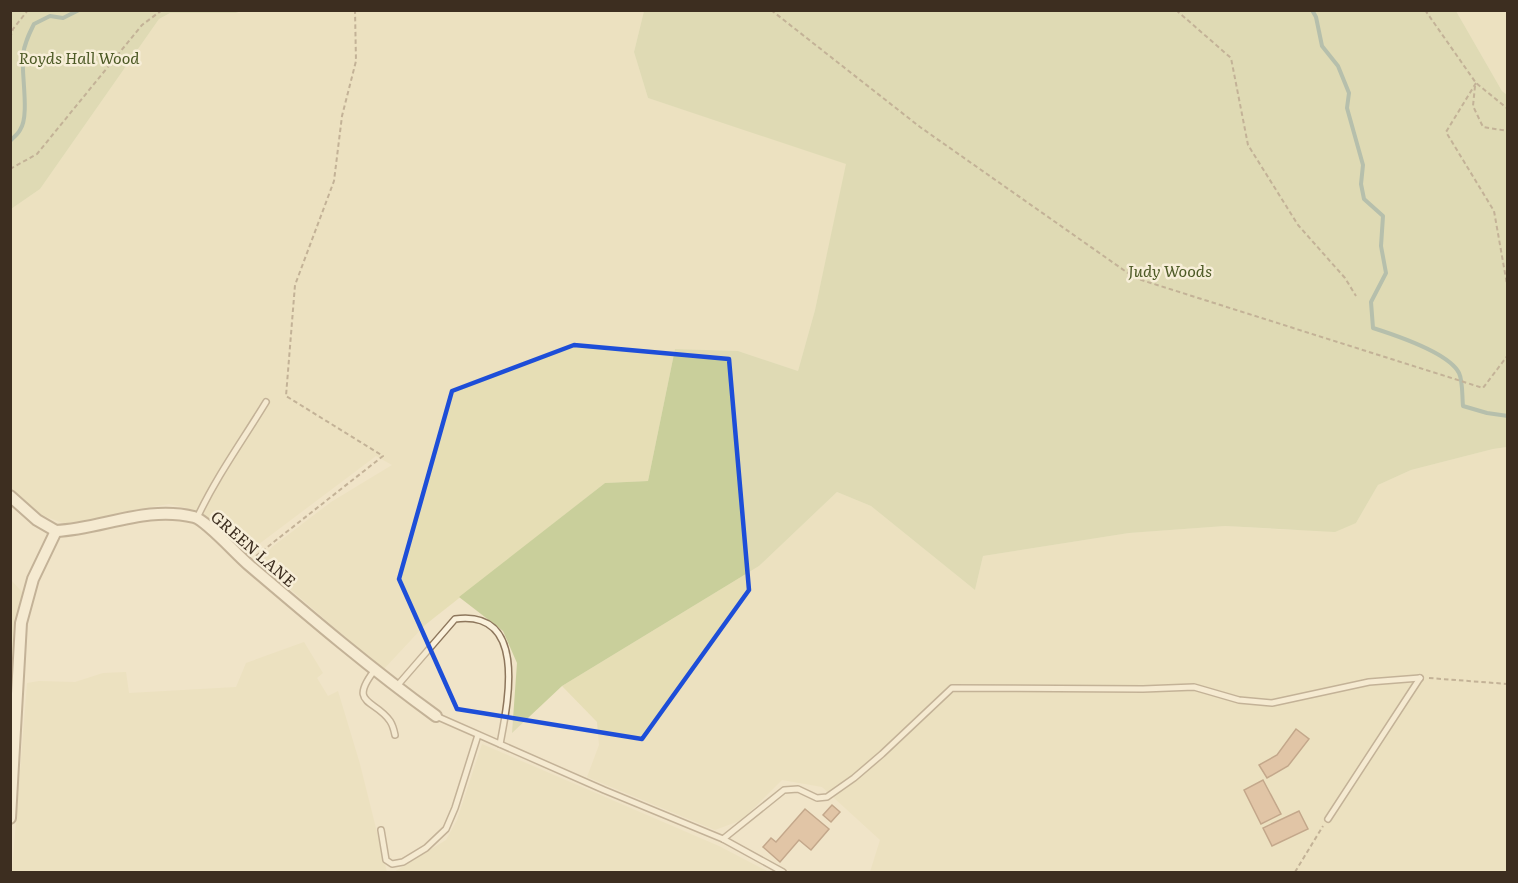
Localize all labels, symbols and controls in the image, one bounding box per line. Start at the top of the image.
park label: Royds Hall Wood [19,45,140,69]
park label: Judy Woods [1128,258,1212,282]
street label: GREEN LANE [206,504,302,592]

